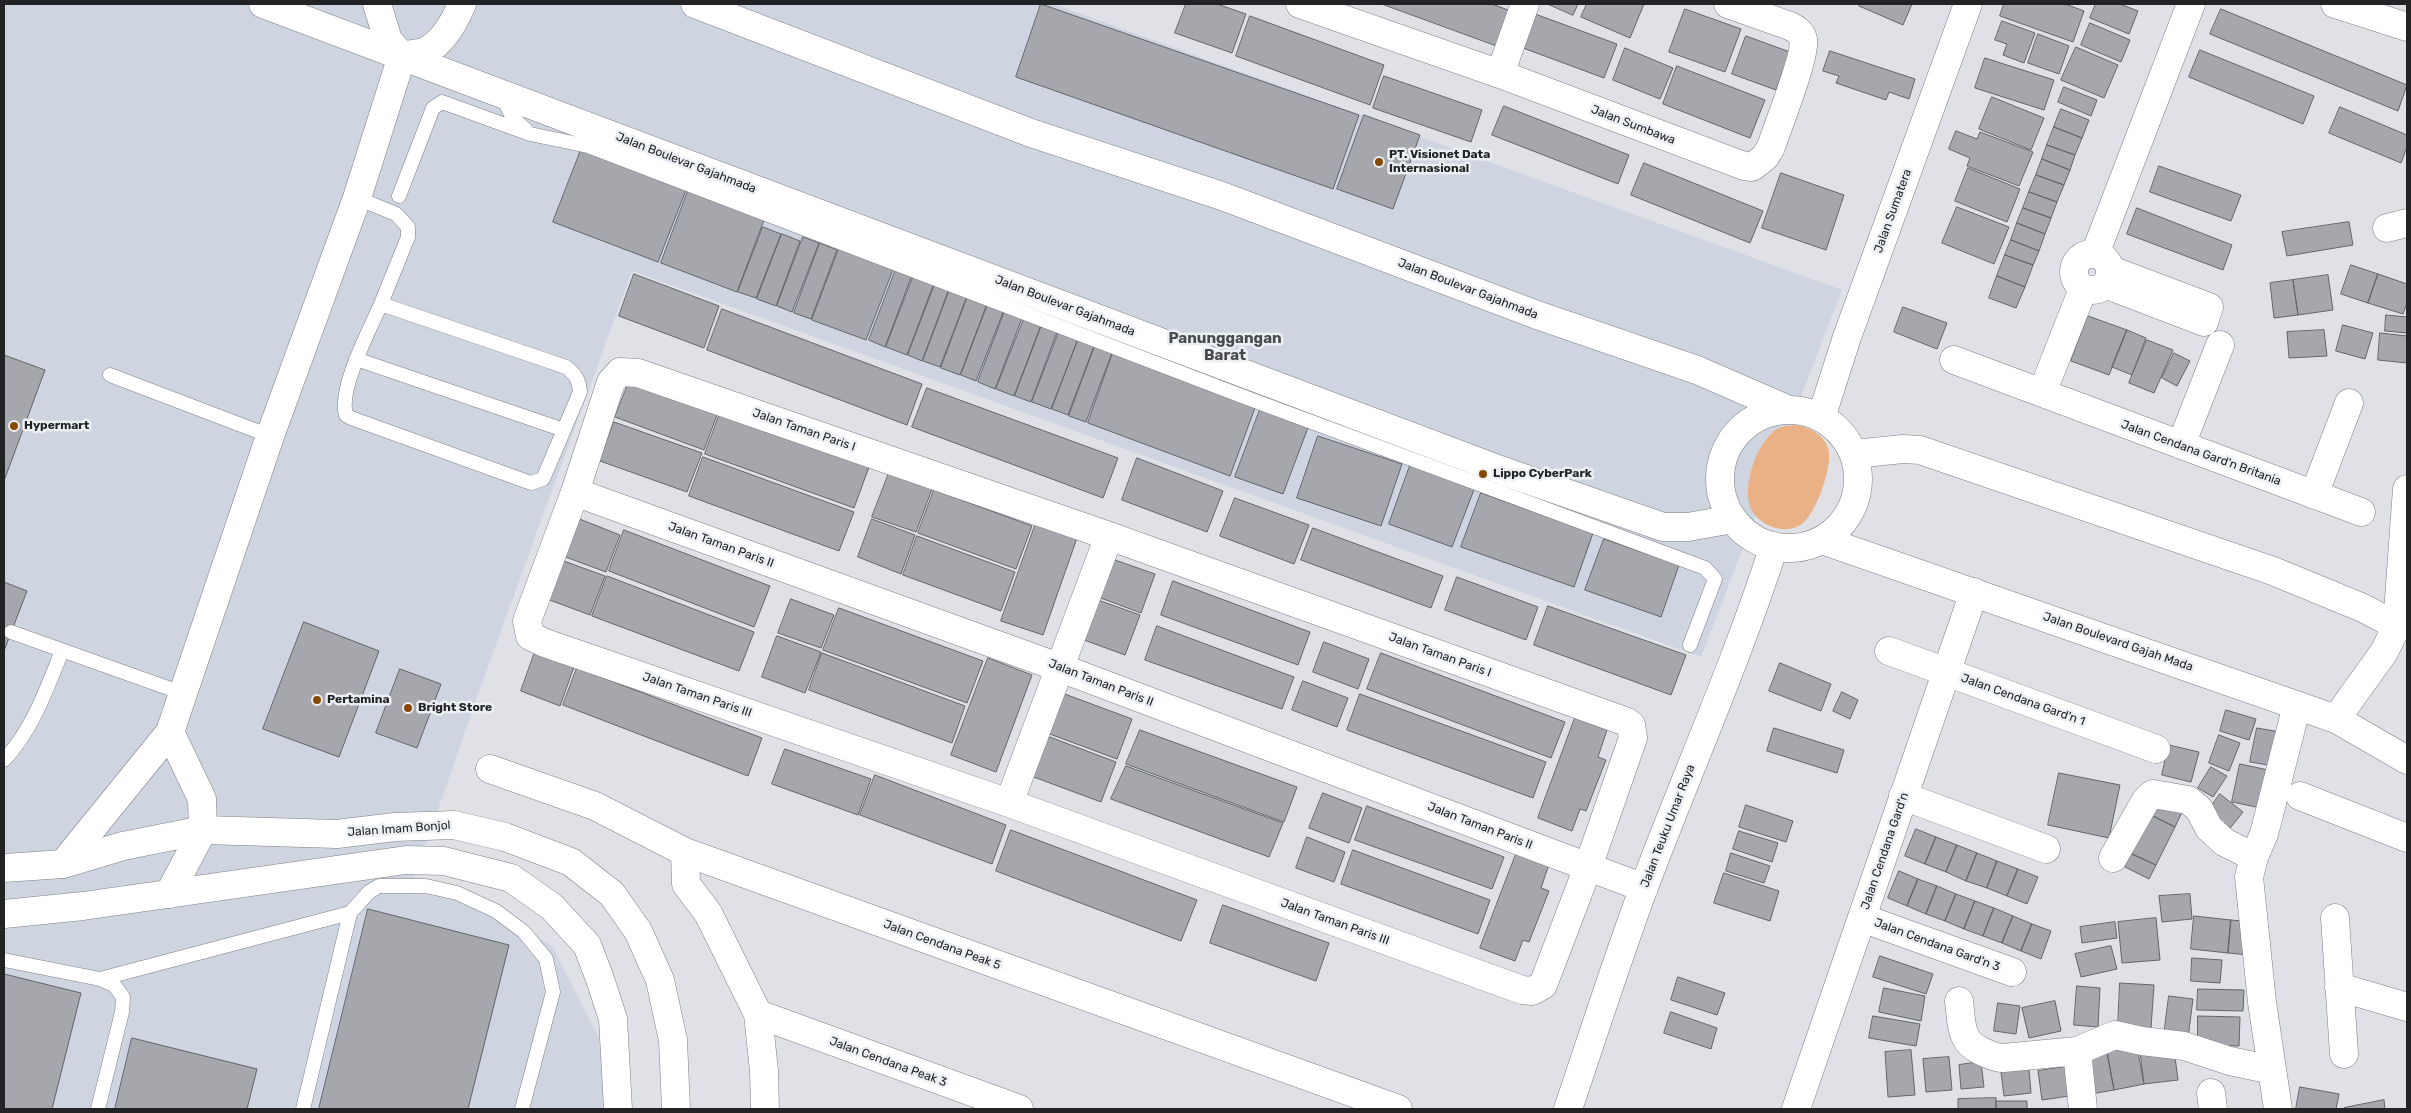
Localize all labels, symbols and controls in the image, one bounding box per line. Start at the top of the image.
street label: Jalan Sumbawa [1589,102,1677,148]
street label: Jalan Boulevar Gajahmada [614,130,758,196]
place label: PT. Visionet Data Internasional [1389,148,1490,176]
marker: PT. Visionet Data Internasional [1373,156,1385,168]
street label: Jalan Sumatera [1871,167,1915,255]
street label: Jalan Boulevar Gajahmada [1396,256,1540,322]
street label: Jalan Boulevar Gajahmada [993,273,1137,339]
district label: Panunggangan Barat [1168,330,1282,365]
street label: Jalan Taman Paris I [751,406,857,454]
street label: Jalan Cendana Gard'n Britania [2119,417,2283,489]
place label: Hypermart [24,419,89,433]
marker: Hypermart [8,420,20,432]
place label: Lippo CyberPark [1493,467,1592,481]
marker: Lippo CyberPark [1477,468,1489,480]
street label: Jalan Taman Paris II [666,519,776,571]
street label: Jalan Boulevard Gajah Mada [2041,610,2195,674]
street label: Jalan Taman Paris I [1387,630,1493,680]
street label: Jalan Taman Paris II [1047,656,1155,710]
street label: Jalan Taman Paris III [641,670,753,720]
street label: Jalan Cendana Gard'n 1 [1959,671,2087,729]
place label: Pertamina [327,693,390,707]
marker: Pertamina [311,694,323,706]
place label: Bright Store [418,701,492,715]
marker: Bright Store [402,702,414,714]
street label: Jalan Teuku Umar Raya [1638,762,1698,890]
street label: Jalan Cendana Gard'n [1858,791,1912,911]
street label: Jalan Taman Paris II [1426,799,1534,853]
street label: Jalan Imam Bonjol [347,818,451,840]
street label: Jalan Taman Paris III [1279,896,1391,948]
street label: Jalan Cendana Gard'n 3 [1872,916,2002,974]
street label: Jalan Cendana Peak 5 [881,917,1003,973]
street label: Jalan Cendana Peak 3 [827,1034,949,1090]

